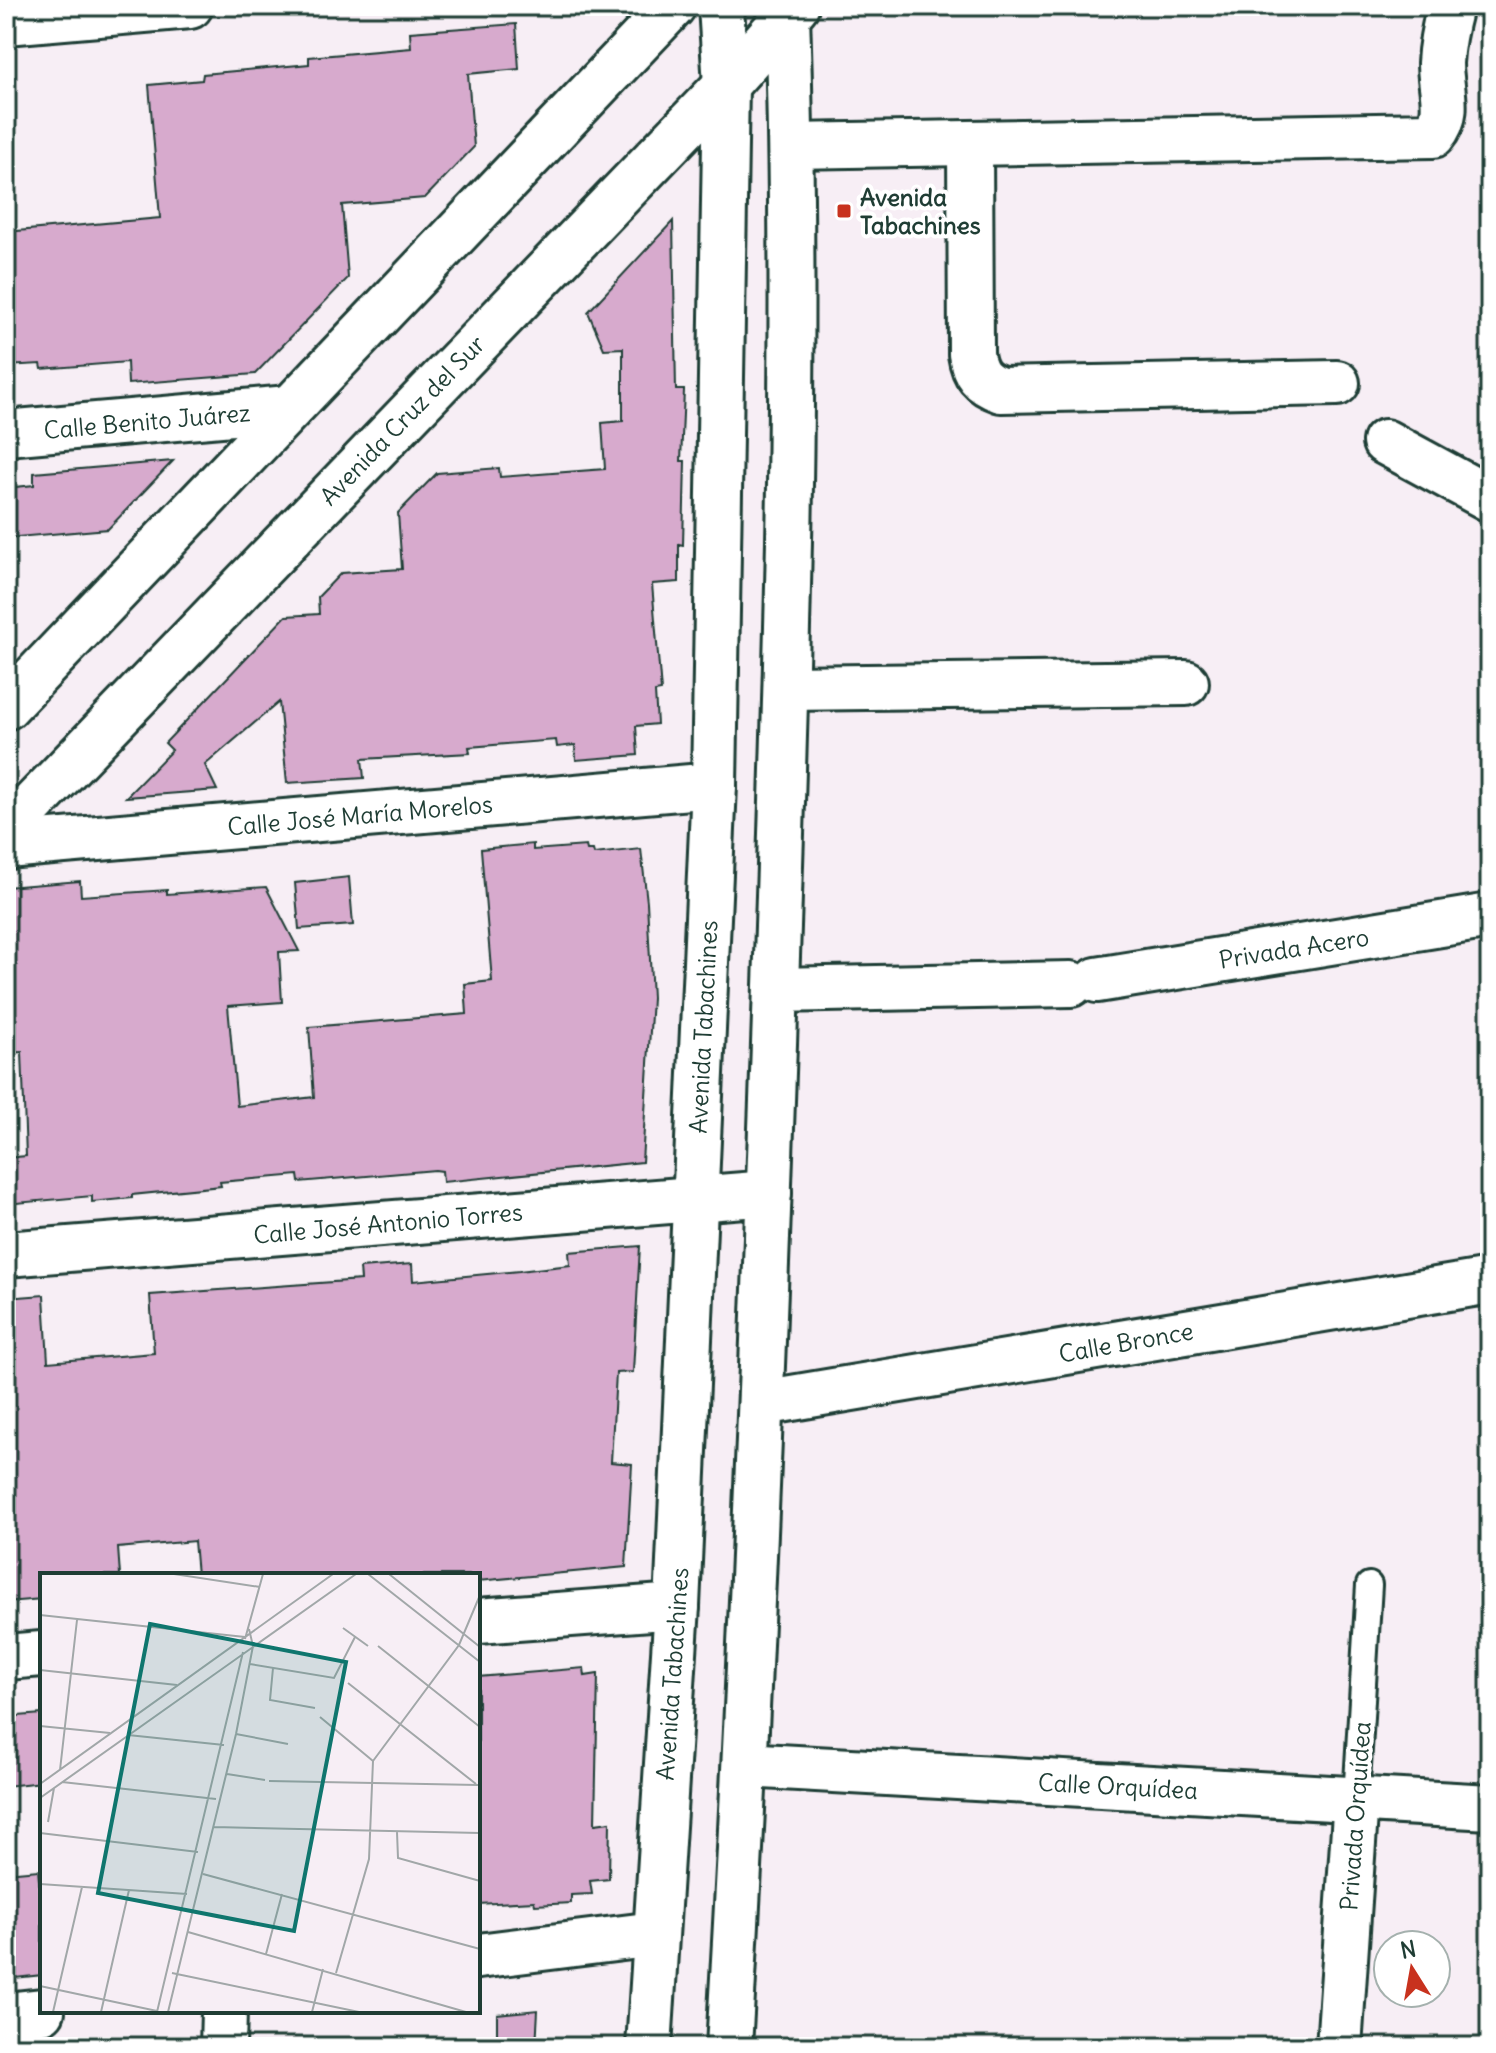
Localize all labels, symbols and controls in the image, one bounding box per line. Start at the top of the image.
place label: Avenida Tabachines [860,182,981,240]
marker: Avenida Tabachines [835,202,853,220]
street label: Avenida Cruz del Sur [313,329,491,511]
street label: Calle Benito Juárez [42,397,252,445]
street label: Calle José María Morelos [226,788,494,842]
street label: Avenida Tabachines [682,920,724,1134]
street label: Privada Acero [1217,921,1371,975]
street label: Calle José Antonio Torres [252,1196,524,1250]
street label: Calle Bronce [1056,1315,1196,1369]
street label: Avenida Tabachines [650,1567,694,1781]
inset map [40,1573,480,2013]
street label: Privada Orquídea [1333,1720,1377,1912]
street label: Calle Orquídea [1037,1767,1199,1805]
north arrow [1372,1929,1452,2009]
text: N [1398,1934,1418,1965]

